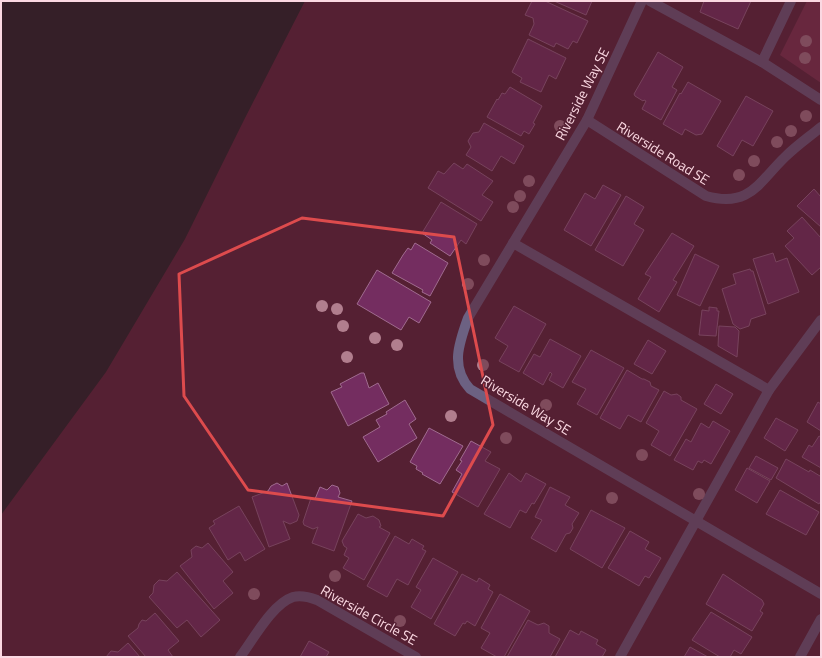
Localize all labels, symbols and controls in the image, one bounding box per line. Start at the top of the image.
street label: Riverside Way SE [549,43,614,144]
street label: Riverside Road SE [613,116,714,190]
street label: Riverside Way SE [477,369,575,440]
street label: Riverside Circle SE [317,579,422,650]

